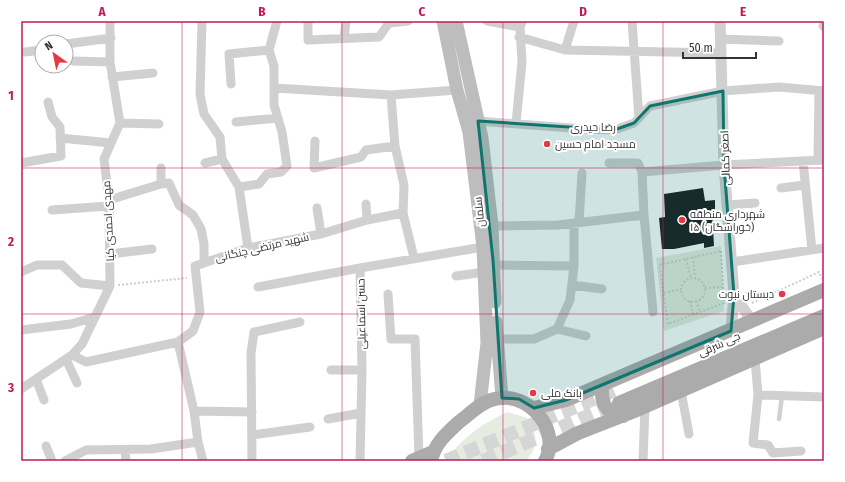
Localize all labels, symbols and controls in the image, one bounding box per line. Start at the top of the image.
text: A [97,4,106,19]
text: B [258,4,266,19]
text: C [419,4,426,19]
text: D [579,4,587,19]
text: E [740,4,746,19]
north arrow [34,34,74,74]
scale bar [683,34,756,60]
text: N [43,39,55,53]
text: 50 m [689,41,713,55]
text: 1 [8,88,14,103]
street label: رضا حیدری [570,121,616,134]
street label: اصغر کمالی [718,130,733,186]
place label: مسجد امام حسین [555,138,636,152]
marker: مسجد امام حسین [542,139,552,149]
street label: مهدی احمدی کیا [100,180,117,262]
street label: سلمان [471,196,488,228]
place label: شهرداری منطقه ۱۵ (خوراسگان) [690,208,765,234]
marker: شهرداری منطقه ۱۵ (خوراسگان) [677,215,687,225]
street label: شهید مرتضی چنگانی [214,230,310,265]
text: 2 [7,234,14,249]
street label: حسن اسماعیلی [354,278,369,350]
place label: دبستان نبوت [719,288,774,301]
marker: دبستان نبوت [777,289,787,299]
street label: جی شرقی [696,329,742,360]
text: 3 [7,380,14,395]
place label: بانک ملی [541,387,582,400]
marker: بانک ملی [528,388,538,398]

